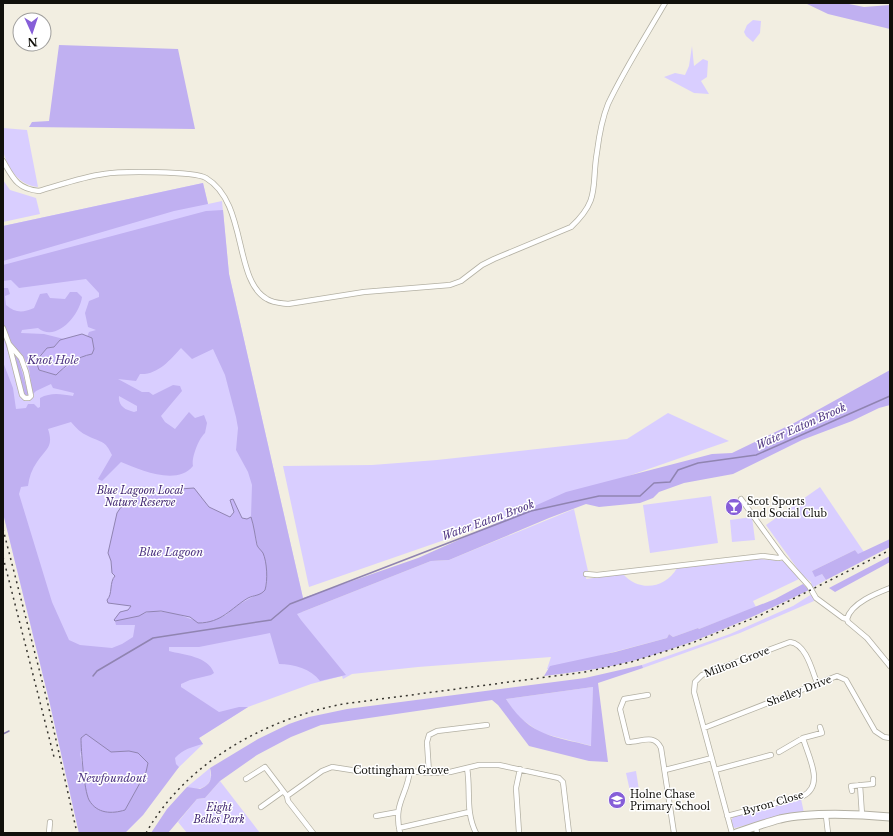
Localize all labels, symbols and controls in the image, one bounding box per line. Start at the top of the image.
north arrow [12,12,52,52]
text: N [26,35,38,49]
water label: Knot Hole [26,353,79,367]
water label: Water Eaton Brook [754,400,849,452]
park label: Blue Lagoon Local Nature Reserve [96,484,184,509]
place label: Scot Sports and Social Club [747,495,827,520]
water label: Water Eaton Brook [440,497,536,543]
bar icon: Scot Sports and Social Club [724,497,744,517]
water label: Blue Lagoon [138,545,203,559]
street label: Milton Grove [702,643,772,680]
street label: Shelley Drive [765,673,834,709]
street label: Cottingham Grove [353,764,449,777]
water label: Newfoundout [77,771,146,785]
place label: Holne Chase Primary School [630,788,710,813]
street label: Byron Close [741,788,805,818]
school or university icon: Holne Chase Primary School [607,790,627,810]
park label: Eight Belles Park [192,801,245,826]

